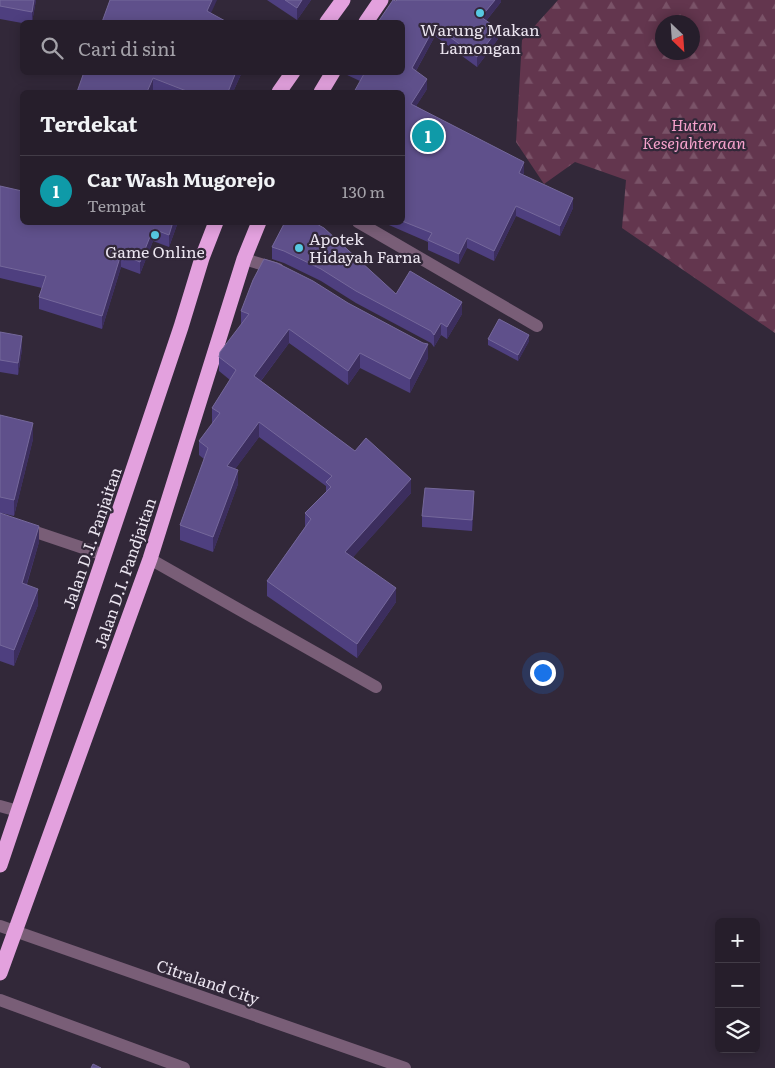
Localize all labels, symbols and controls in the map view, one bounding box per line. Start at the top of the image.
marker: Warung Makan Lamongan [474,7,486,19]
north arrow [655,15,700,60]
place label: Warung Makan Lamongan [420,17,540,59]
search box [20,20,405,75]
icon: search [38,34,66,62]
text: Cari di sini [78,34,176,62]
text: Terdekat [40,107,138,138]
park label: Hutan Kesejahteraan [642,112,746,154]
pin: 1 [412,117,444,155]
text: Car Wash Mugorejo [87,165,275,193]
text: 1 [53,179,59,203]
text: 130 m [342,179,385,203]
text: Tempat [87,193,146,217]
place label: Apotek Hidayah Farna [309,226,422,268]
marker: Game Online [149,229,161,241]
place label: Game Online [105,239,205,263]
marker: Apotek Hidayah Farna [293,242,305,254]
street label: Jalan D.I. Panjaitan [56,463,127,612]
street label: Jalan D.I. Pandjaitan [87,494,161,651]
your location [530,660,556,686]
map controls [715,918,760,1053]
button: + [715,918,760,963]
street label: Citraland City [154,952,264,1010]
button: − [715,963,760,1008]
button: layers [715,1008,760,1053]

